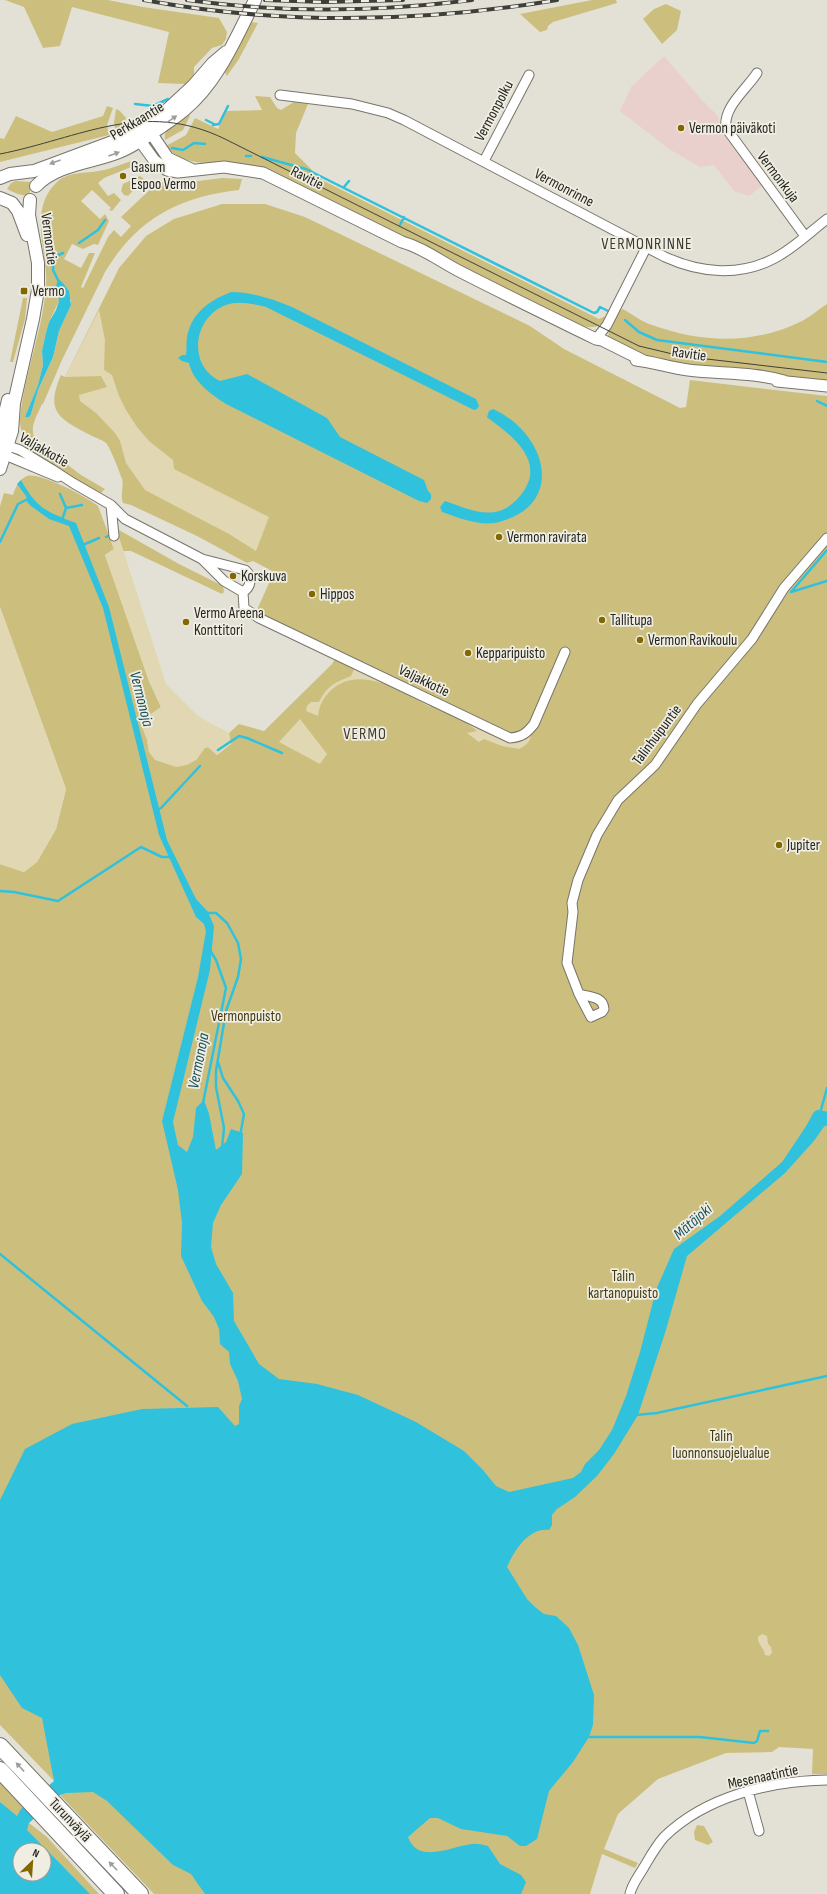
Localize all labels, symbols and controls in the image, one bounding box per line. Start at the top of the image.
street label: Vermonpolku [470,77,518,145]
street label: Perkkaantie [107,98,167,144]
one-way arrow [167,115,177,123]
place label: Vermon päiväkoti [689,119,776,138]
marker: Vermon päiväkoti [676,123,686,133]
street label: Vermonkuja [753,148,804,207]
one-way arrow [108,150,120,156]
place label: Gasum Espoo Vermo [131,158,196,194]
one-way arrow [49,160,61,166]
street label: Ravitie [287,162,327,194]
street label: Vermonrinne [531,164,597,212]
marker: Gasum Espoo Vermo [118,171,128,181]
street label: Vermontie [36,212,62,266]
district label: VERMONRINNE [601,235,693,254]
place label: Vermo [32,282,64,301]
marker: Vermo [19,286,29,296]
street label: Ravitie [671,342,707,366]
street label: Valjakkotie [16,428,72,472]
place label: Vermon ravirata [507,528,587,547]
marker: Vermon ravirata [494,532,504,542]
place label: Korskuva [241,567,287,586]
marker: Korskuva [228,571,238,581]
place label: Hippos [320,585,354,604]
marker: Hippos [307,589,317,599]
place label: Vermo Areena Konttitori [194,604,264,640]
place label: Tallitupa [610,611,653,630]
marker: Tallitupa [597,615,607,625]
marker: Vermo Areena Konttitori [181,617,191,627]
place label: Vermon Ravikoulu [648,631,737,650]
marker: Vermon Ravikoulu [635,635,645,645]
place label: Kepparipuisto [476,644,545,663]
marker: Kepparipuisto [463,648,473,658]
street label: Valjakkotie [395,661,453,701]
water label: Vermonoja [125,669,157,729]
street label: Talinhuipuntie [628,701,686,769]
district label: VERMO [343,725,387,744]
place label: Jupiter [786,836,821,855]
marker: Jupiter [774,840,784,850]
park label: Vermonpuisto [211,1007,281,1026]
water label: Vermonoja [184,1031,214,1090]
water label: Mätäjoki [670,1199,717,1244]
park label: Talin kartanopuisto [588,1267,658,1303]
park label: Talin luonnonsuojelualue [672,1427,770,1463]
street label: Mesenaatintie [726,1760,800,1794]
one-way arrow [16,1763,25,1772]
street label: Turunväylä [45,1794,95,1846]
north arrow [12,1842,52,1882]
text: N [31,1846,42,1861]
one-way arrow [108,1861,117,1871]

